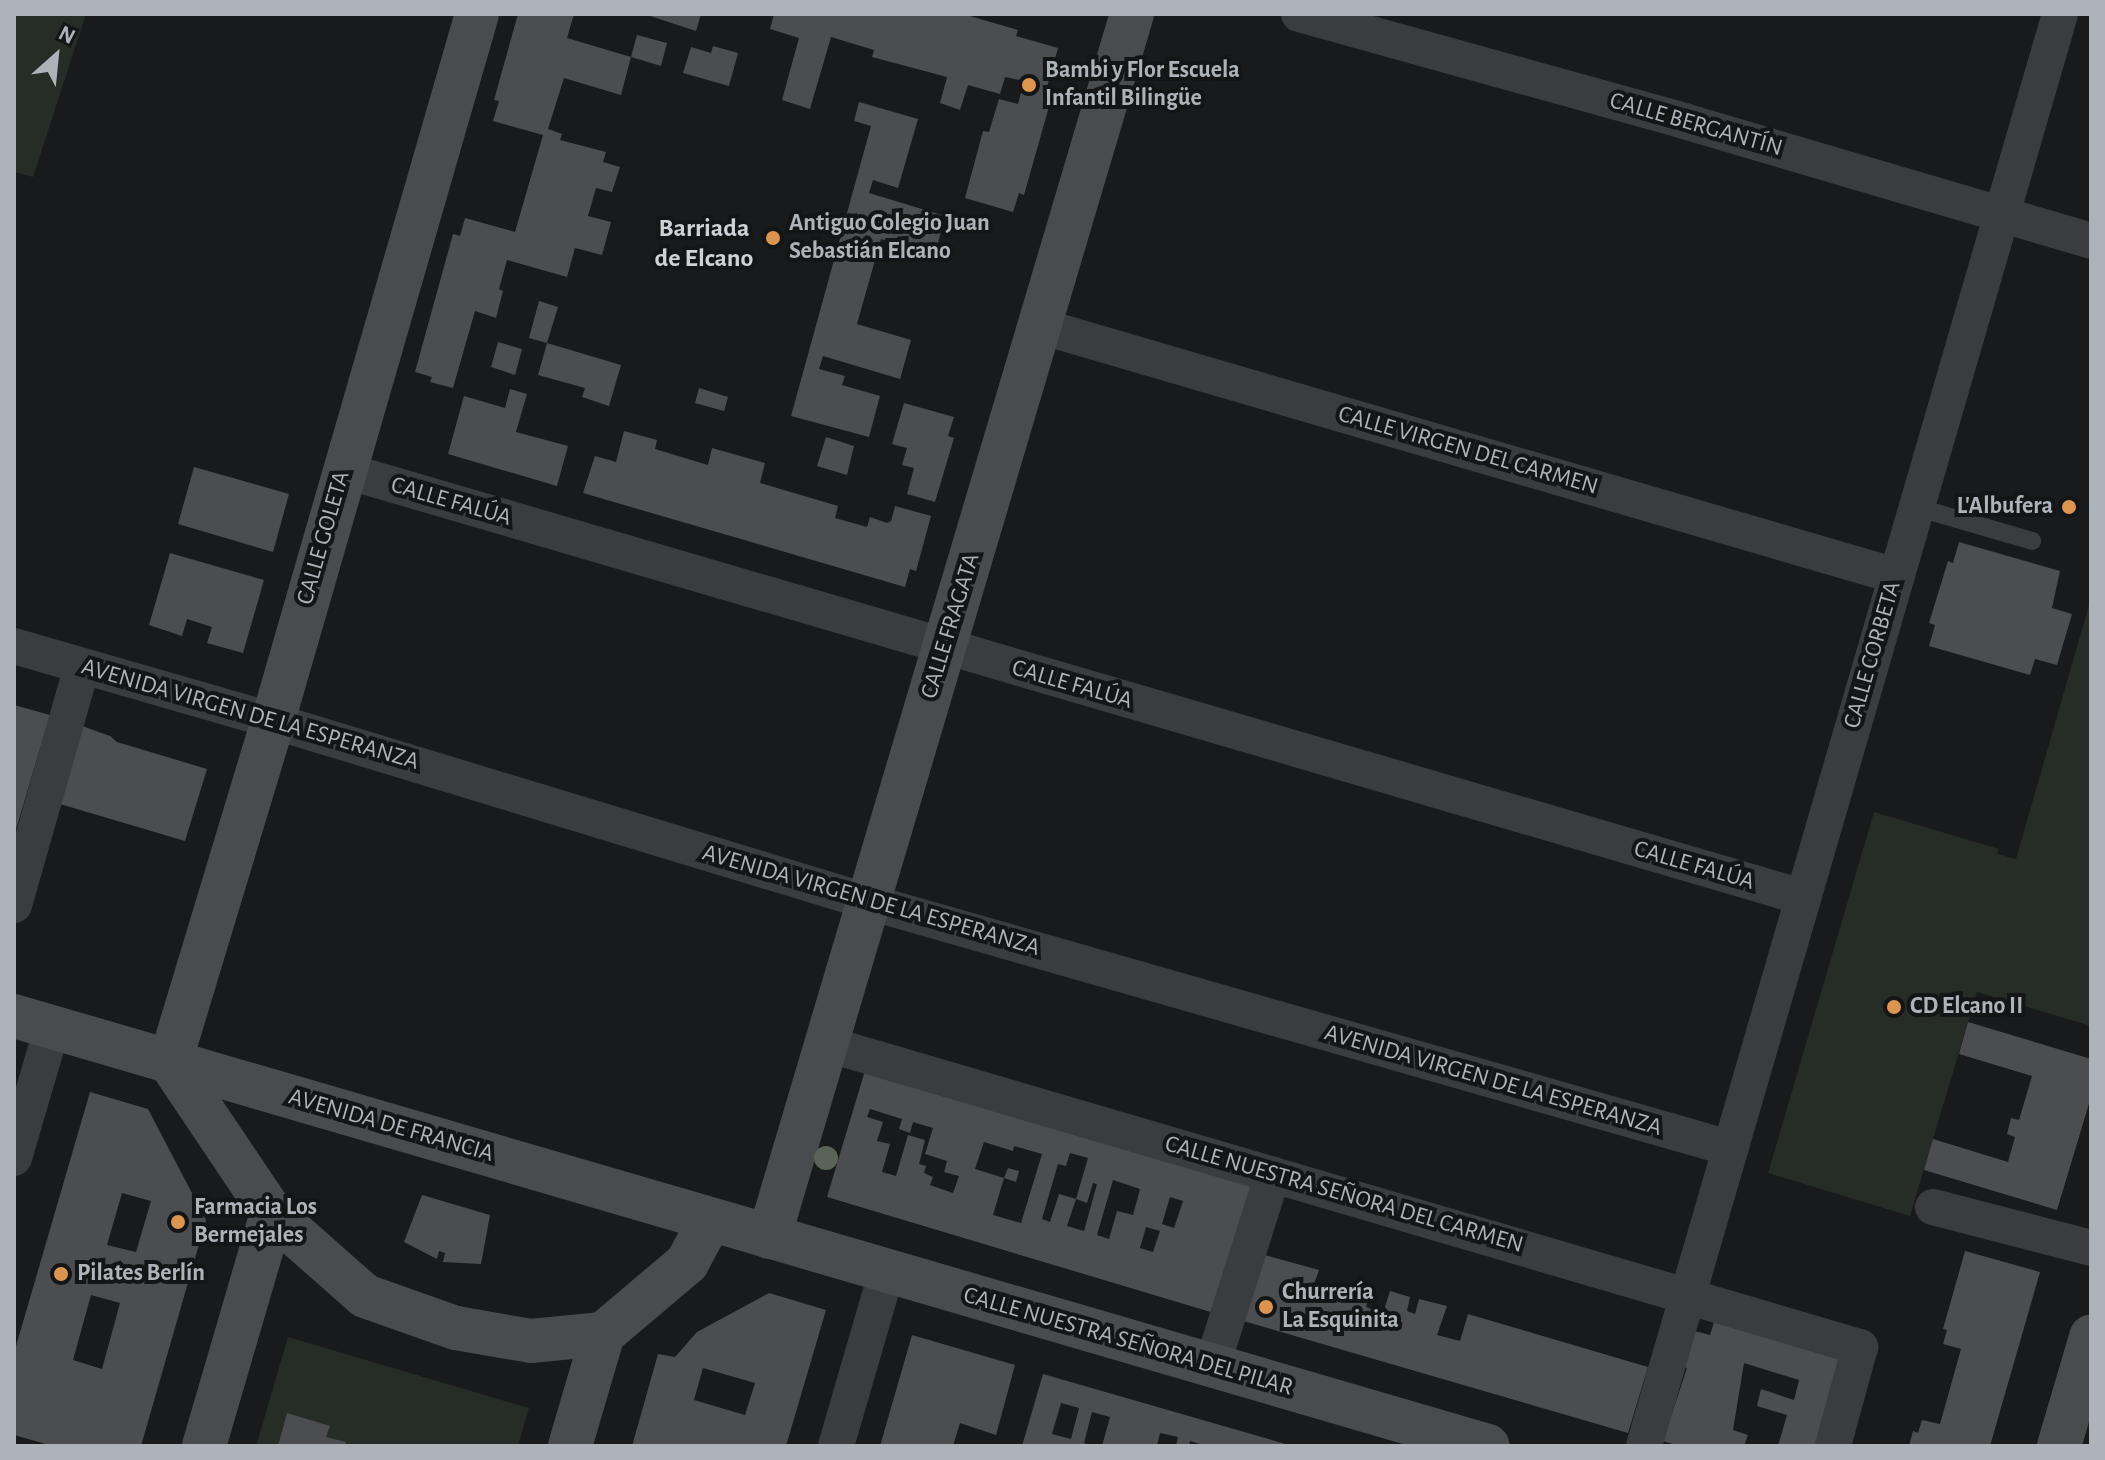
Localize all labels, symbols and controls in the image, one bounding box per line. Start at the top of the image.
north arrow [16,16,96,96]
text: N [55,21,79,48]
place label: Bambi y Flor Escuela Infantil Bilingüe [1045,57,1240,113]
marker: Bambi y Flor Escuela Infantil Bilingüe [1020,76,1038,94]
street label: CALLE BERGANTÍN [1606,87,1786,163]
place label: Antiguo Colegio Juan Sebastián Elcano [789,210,990,266]
district label: Barriada de Elcano [655,213,753,274]
marker: Antiguo Colegio Juan Sebastián Elcano [764,229,782,247]
street label: CALLE VIRGEN DEL CARMEN [1335,400,1601,502]
street label: CALLE GOLETA [291,468,357,608]
street label: CALLE FALÚA [387,471,515,533]
place label: L'Albufera [1957,493,2053,521]
marker: L'Albufera [2060,498,2078,516]
street label: CALLE FRAGATA [915,550,987,702]
street label: CALLE CORBETA [1838,578,1908,732]
street label: AVENIDA VIRGEN DE LA ESPERANZA [78,653,422,777]
street label: CALLE FALÚA [1008,654,1136,716]
street label: CALLE FALÚA [1630,835,1758,897]
street label: AVENIDA VIRGEN DE LA ESPERANZA [699,839,1043,963]
place label: CD Elcano II [1910,993,2023,1021]
marker: CD Elcano II [1885,998,1903,1016]
street label: AVENIDA VIRGEN DE LA ESPERANZA [1321,1019,1665,1143]
street label: AVENIDA DE FRANCIA [285,1083,497,1169]
street label: CALLE NUESTRA SEÑORA DEL CARMEN [1161,1130,1527,1260]
place label: Farmacia Los Bermejales [194,1194,317,1250]
marker: Farmacia Los Bermejales [169,1213,187,1231]
place label: Pilates Berlín [77,1260,205,1288]
marker: Pilates Berlín [52,1265,70,1283]
place label: Churrería La Esquinita [1282,1279,1399,1335]
street label: CALLE NUESTRA SEÑORA DEL PILAR [960,1281,1296,1403]
marker: Churrería La Esquinita [1257,1298,1275,1316]

